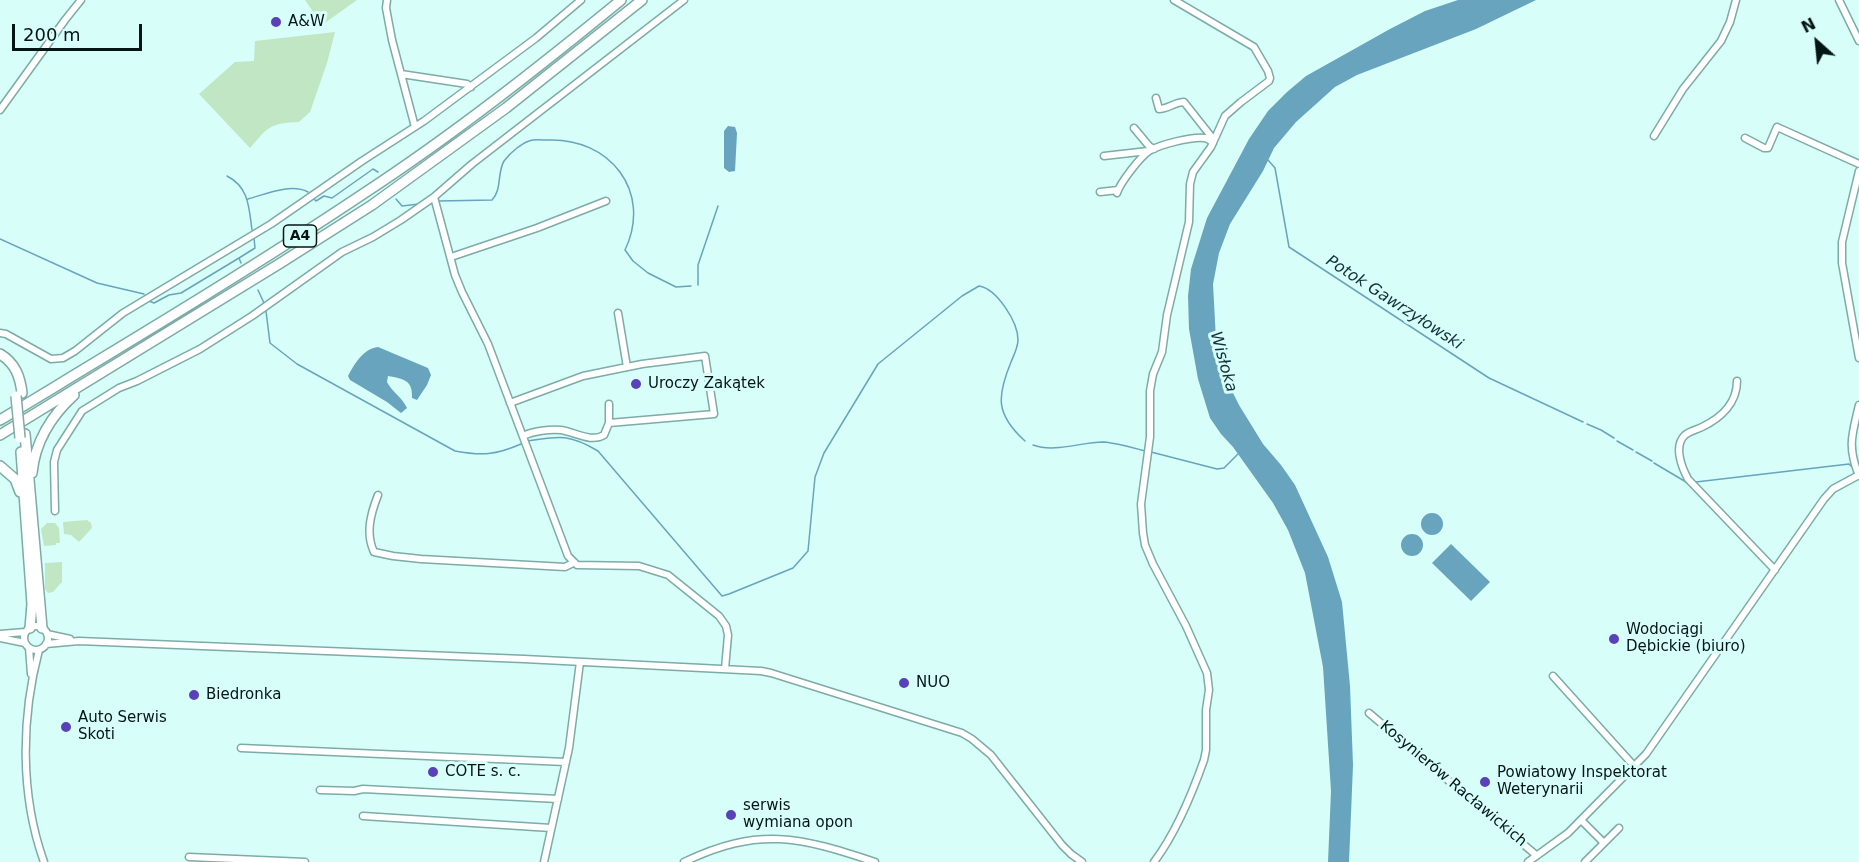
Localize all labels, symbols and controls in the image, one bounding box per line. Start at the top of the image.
scale bar [15,12,146,50]
north arrow [1787,12,1847,72]
place label: A&W [288,13,325,31]
text: N [1798,14,1819,37]
marker: A&W [269,15,283,29]
text: 200 m [23,24,81,45]
road number: A4 [284,225,316,247]
water label: Potok Gawrzyłowski [1322,252,1466,354]
water label: Wisłoka [1205,330,1241,394]
place label: Uroczy Zakątek [648,375,765,393]
marker: Uroczy Zakątek [629,377,643,391]
place label: Wodociągi Dębickie (biuro) [1626,621,1745,656]
marker: Wodociągi Dębickie (biuro) [1607,632,1621,646]
place label: NUO [916,674,950,692]
marker: NUO [897,676,911,690]
place label: Biedronka [206,686,281,704]
marker: Biedronka [187,688,201,702]
place label: Auto Serwis Skoti [78,709,167,744]
street label: Kosynierów Racławickich [1376,717,1530,851]
marker: Auto Serwis Skoti [59,720,73,734]
place label: COTE s. c. [445,763,521,781]
place label: Powiatowy Inspektorat Weterynarii [1497,764,1667,799]
marker: COTE s. c. [426,765,440,779]
marker: Powiatowy Inspektorat Weterynarii [1478,775,1492,789]
place label: serwis wymiana opon [743,797,853,832]
marker: serwis wymiana opon [724,808,738,822]

